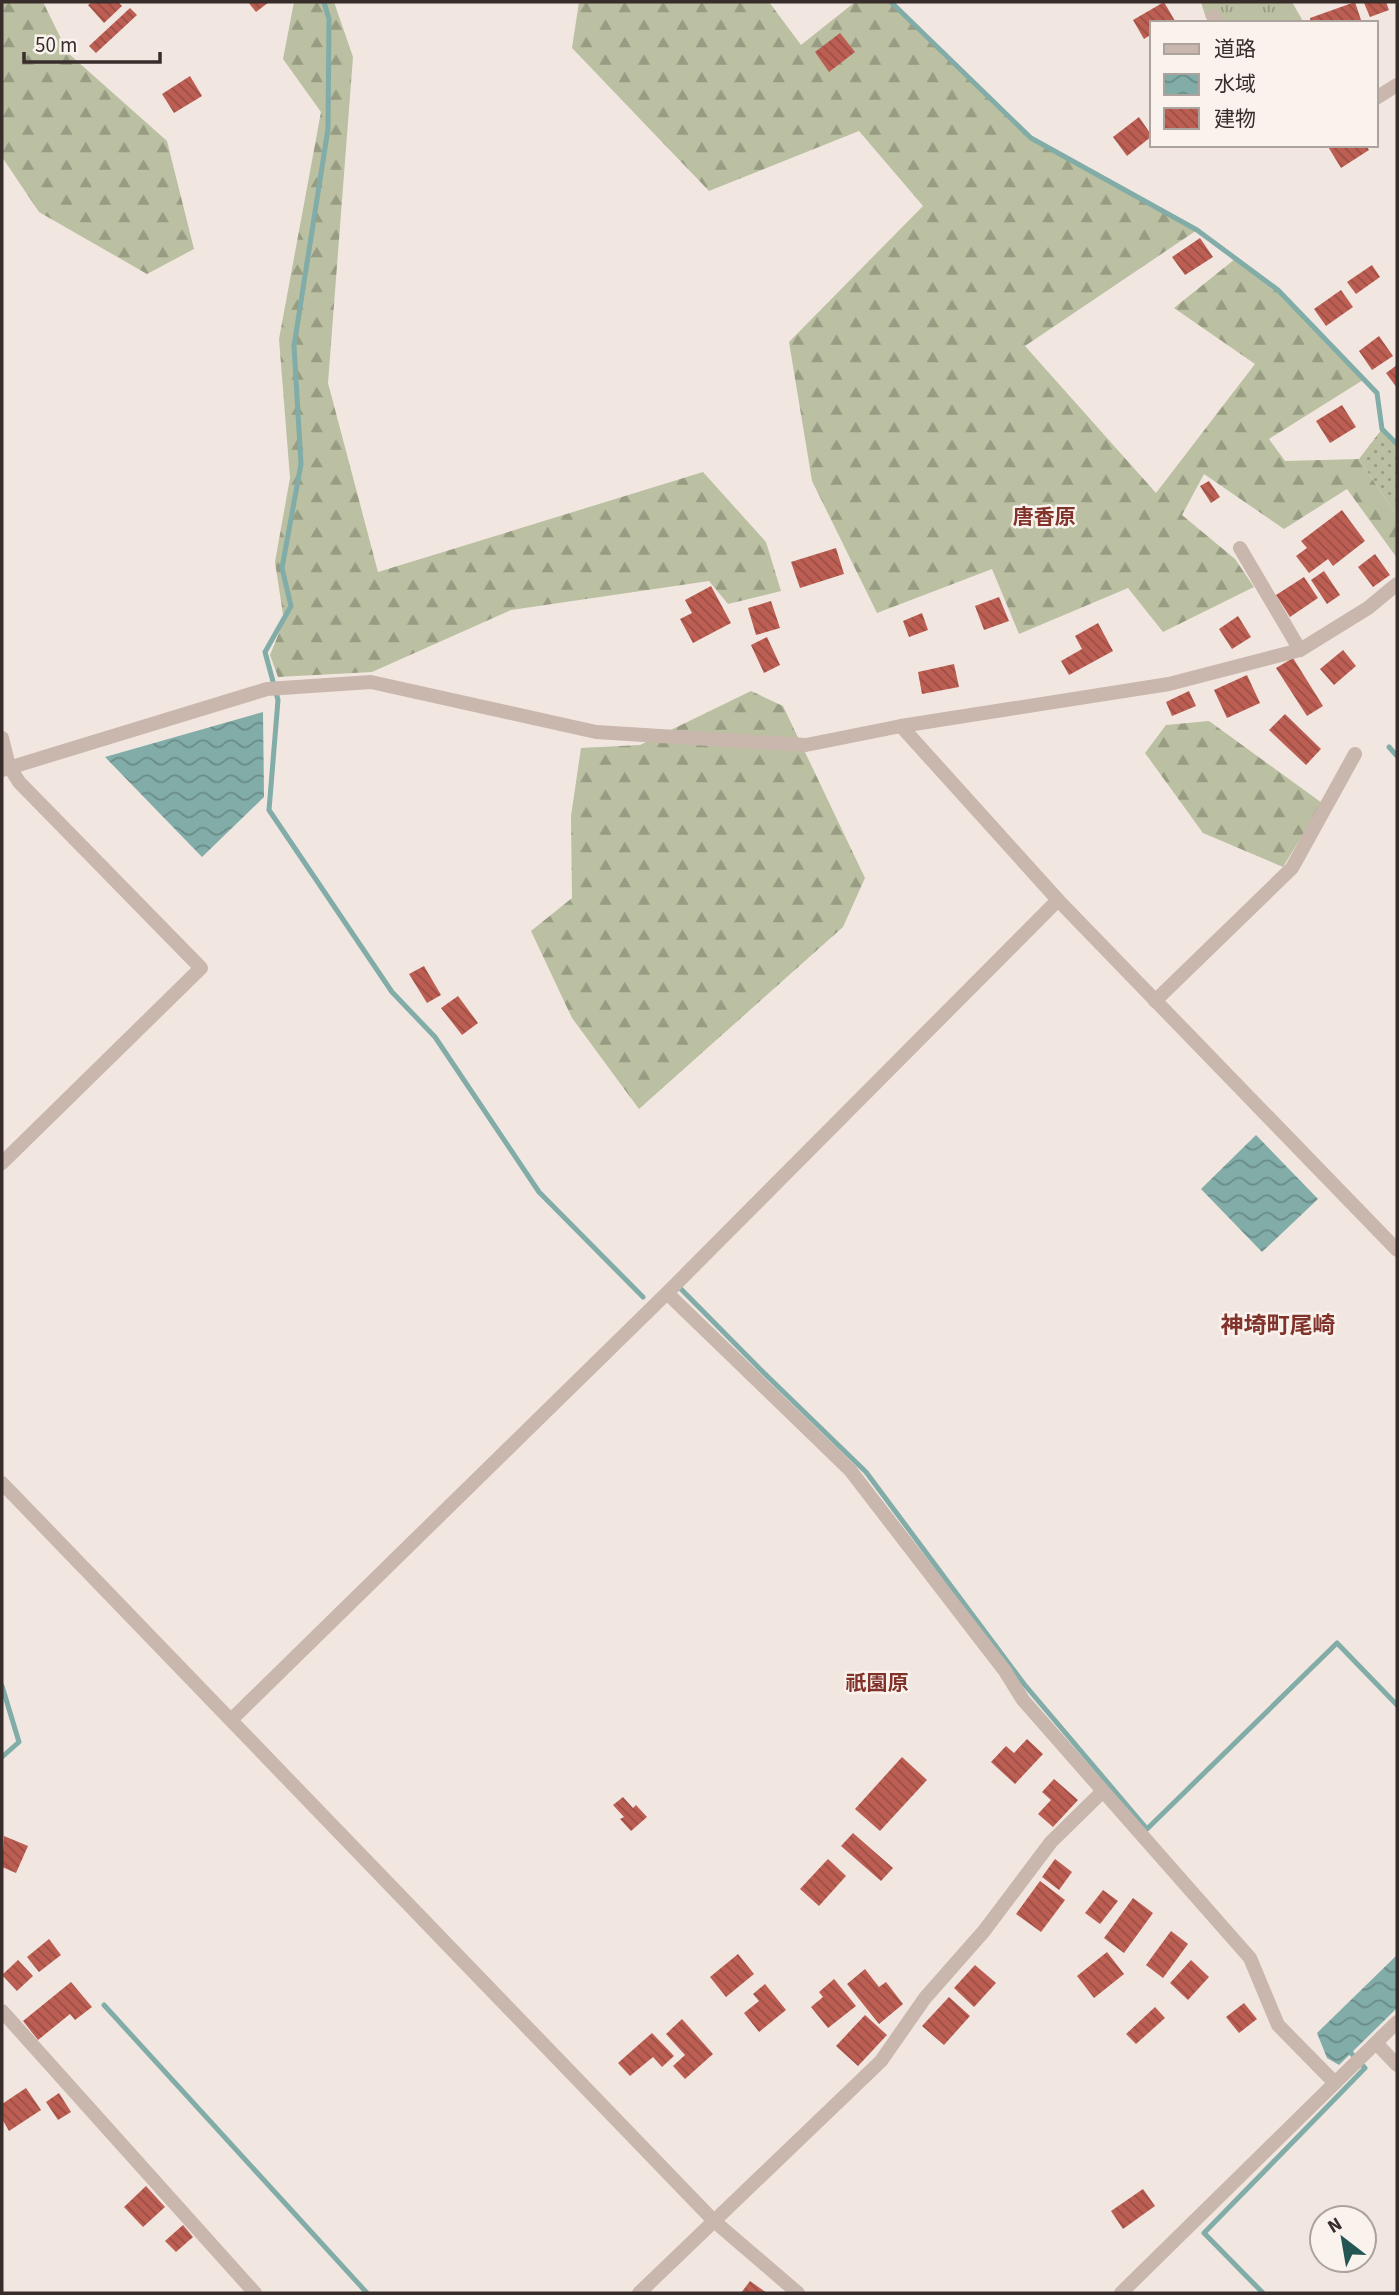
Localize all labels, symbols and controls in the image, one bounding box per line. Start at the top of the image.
scale bar [24,21,161,65]
legend [1150,21,1378,147]
text: 50 m [35,30,77,60]
text: 道路 [1214,34,1256,64]
text: 水域 [1214,69,1256,99]
text: 建物 [1214,104,1256,134]
district label: 唐香原 [1013,502,1076,532]
district label: 神埼町尾崎 [1221,1309,1336,1342]
district label: 祇園原 [846,1668,909,1698]
north arrow [1308,2204,1378,2274]
text: N [1323,2211,1347,2241]

